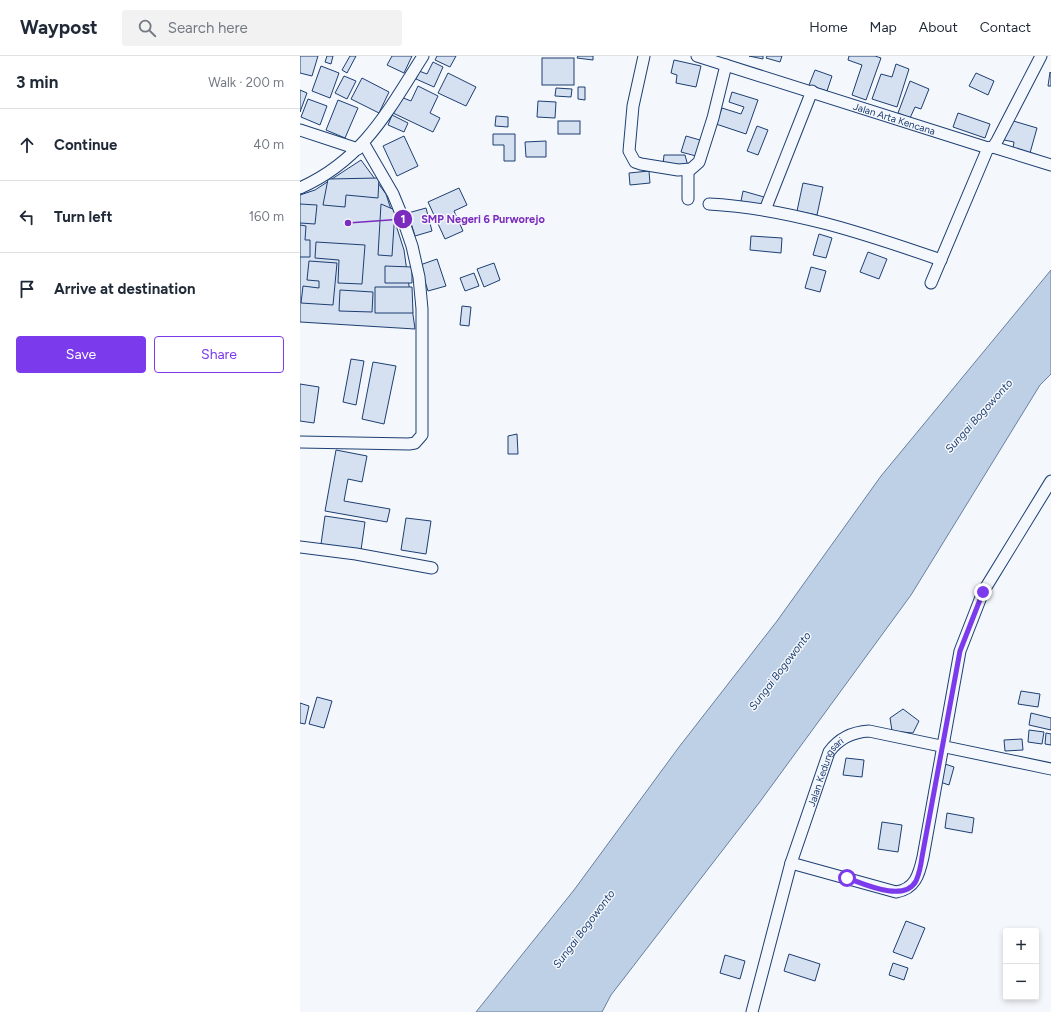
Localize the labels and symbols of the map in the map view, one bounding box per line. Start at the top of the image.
street label: Jalan Arta Kencana [852,99,937,137]
callout: SMP Negeri 6 Purworejo [393,208,553,231]
text: 1 [400,212,406,226]
text: SMP Negeri 6 Purworejo [421,213,545,226]
water label: Sungai Bogowonto [942,376,1016,456]
route end [974,583,992,601]
water label: Sungai Bogowonto [746,629,814,713]
street label: Jalan Kedungsari [804,734,846,808]
route start [838,869,856,887]
water label: Sungai Bogowonto [550,887,618,971]

